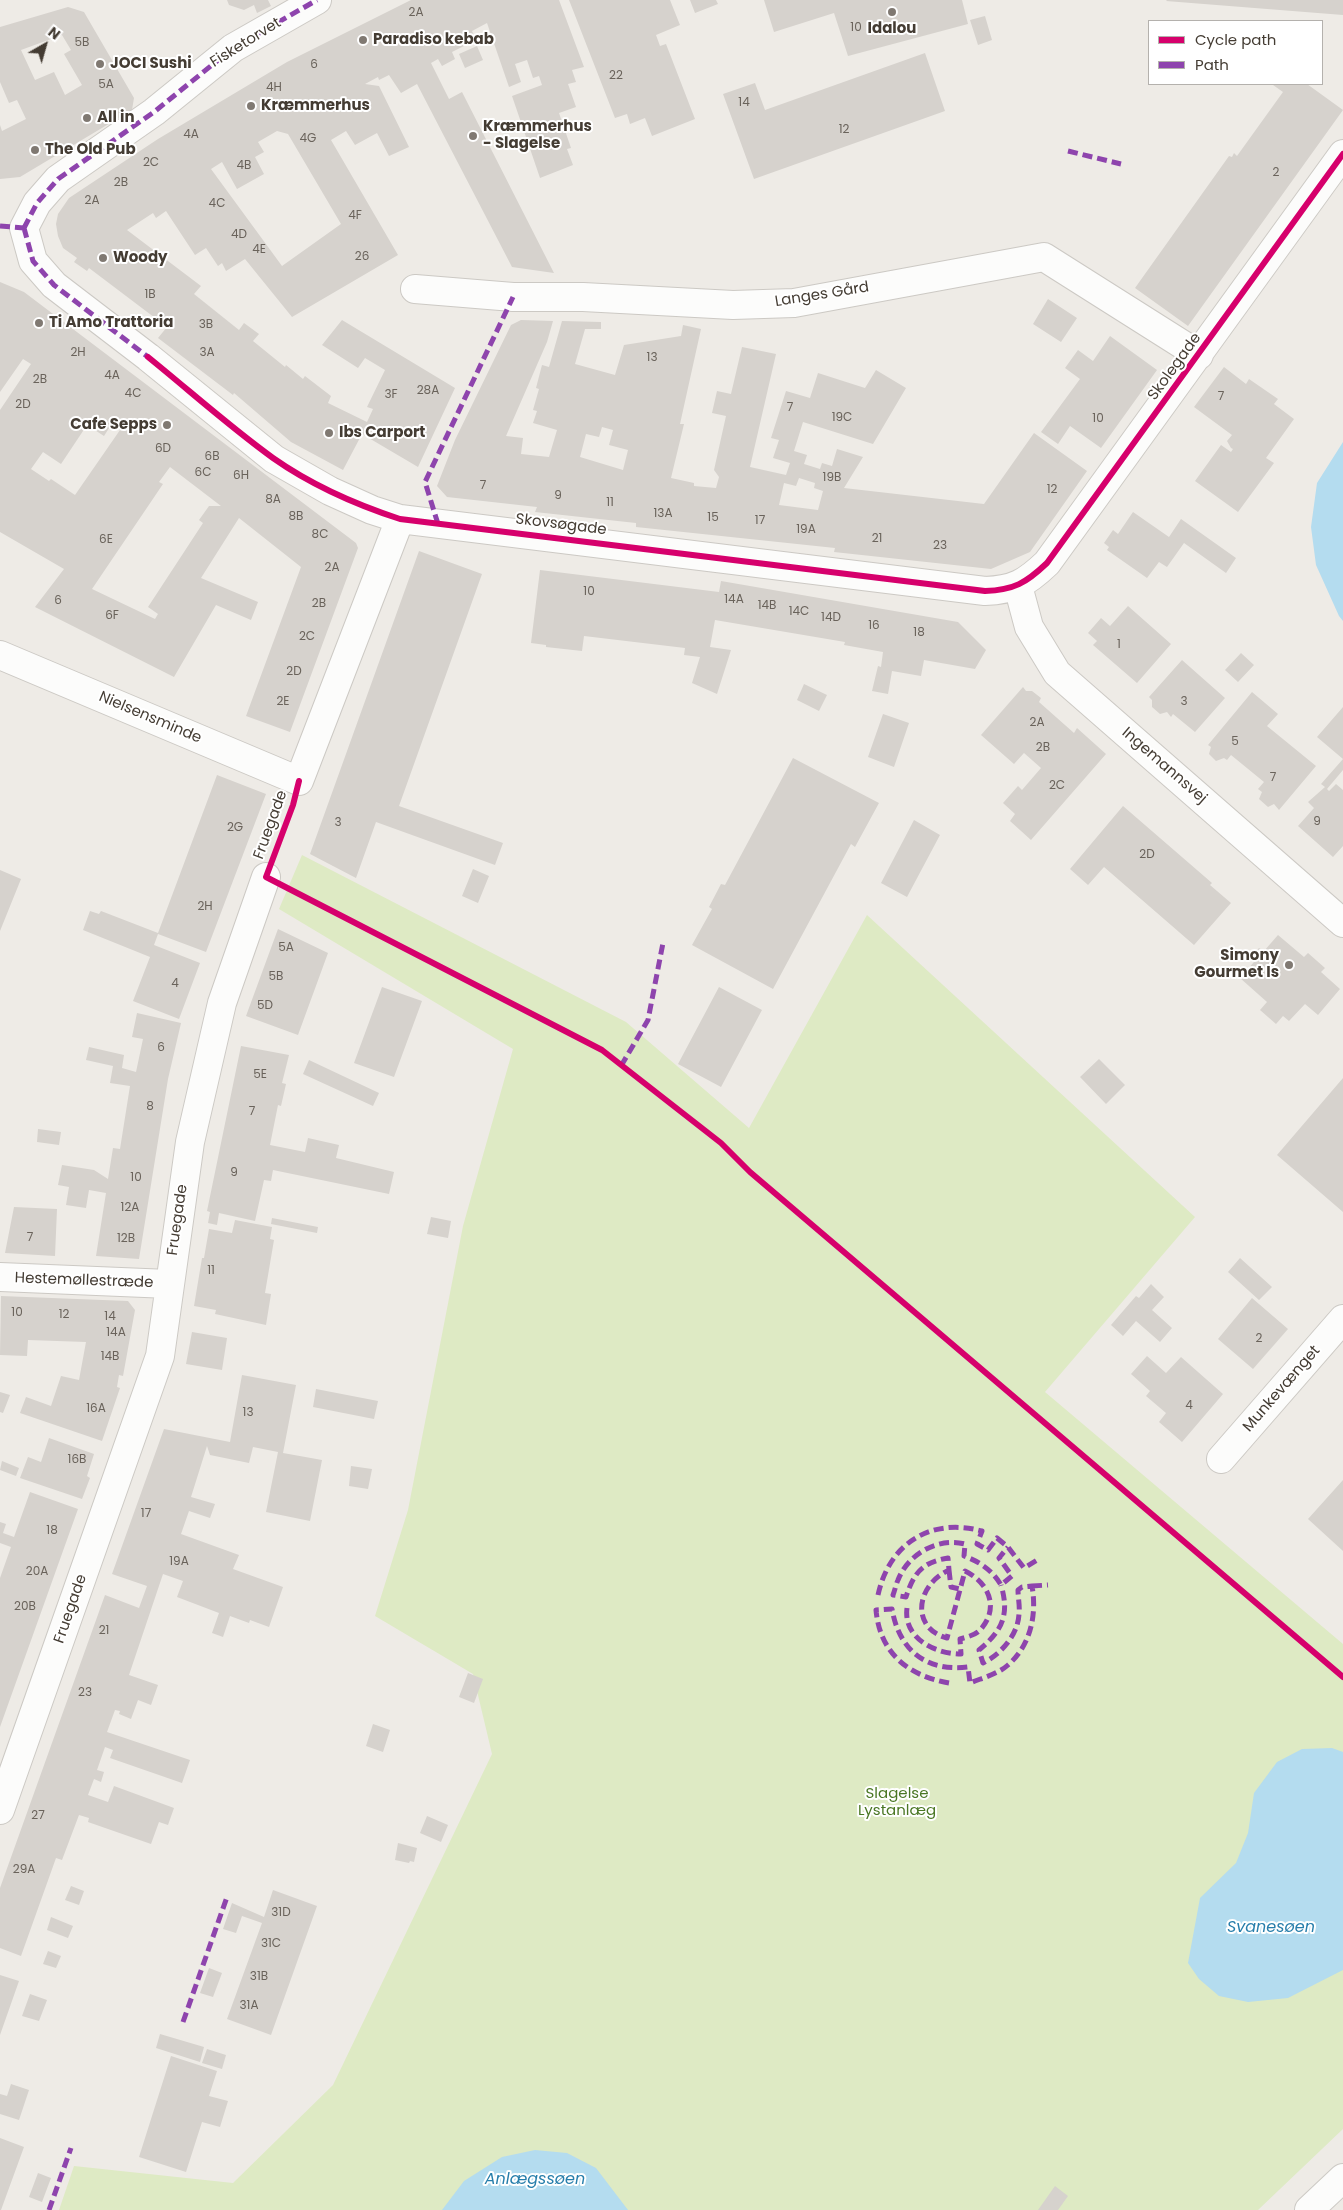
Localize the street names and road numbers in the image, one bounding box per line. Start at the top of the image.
street label: Fisketorvet [207,14,285,72]
street label: Langes Gård [774,279,870,311]
street label: Skolegade [1145,330,1205,404]
street label: Skovsøgade [514,510,608,540]
street label: Nielsensminde [96,688,204,748]
street label: Ingemannsvej [1118,724,1210,808]
street label: Fruegade [250,788,292,862]
street label: Fruegade [164,1183,192,1257]
street label: Hestemøllestræde [14,1270,154,1292]
street label: Munkevænget [1240,1342,1324,1436]
street label: Fruegade [51,1572,91,1646]

